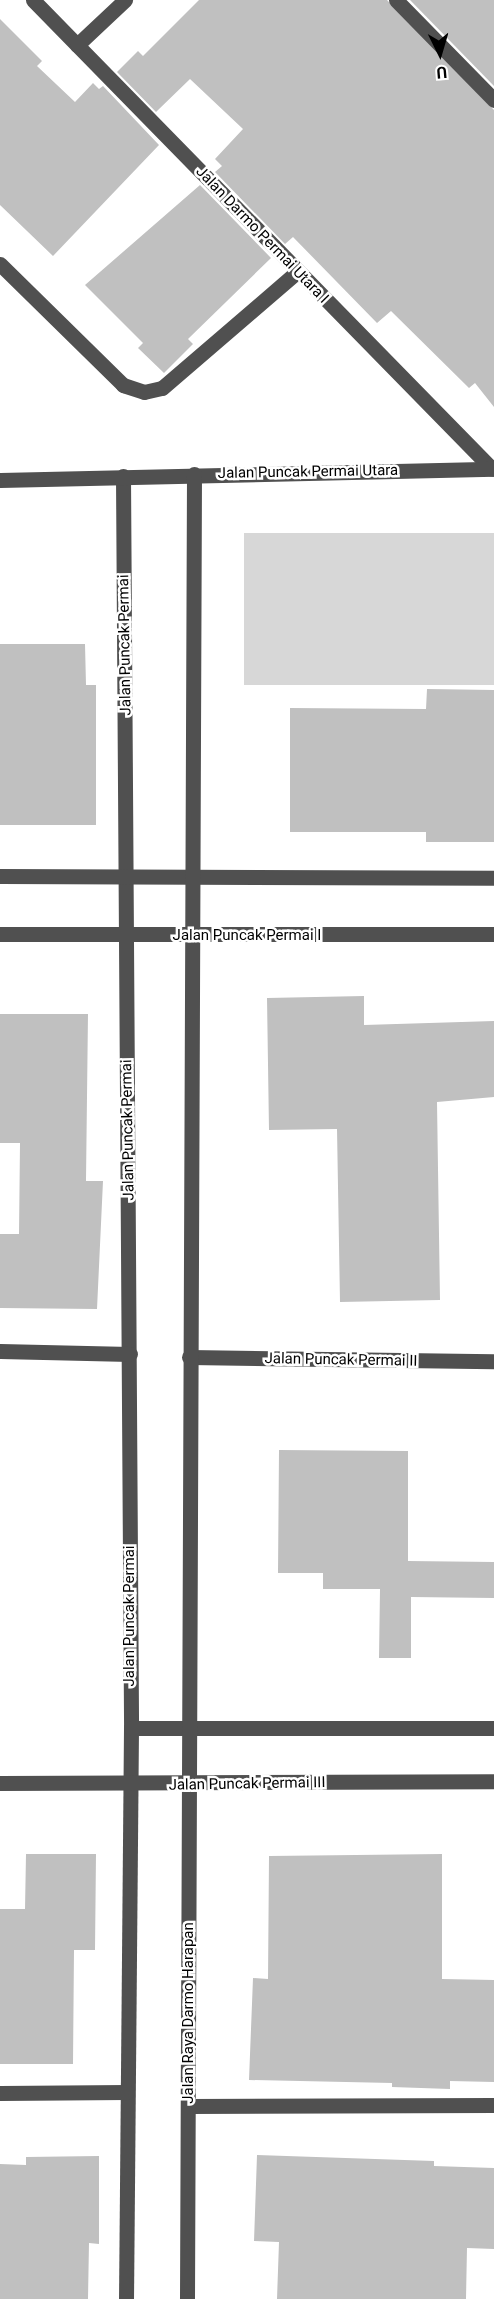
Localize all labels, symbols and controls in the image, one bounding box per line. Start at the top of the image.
north arrow [410,24,470,84]
text: U [436,63,448,82]
street label: Jalan Darmo Permai Utara I [192,163,332,307]
street label: Jalan Puncak Permai Utara [218,461,398,483]
street label: Jalan Puncak Permai [115,574,135,716]
street label: Jalan Puncak Permai I [173,927,321,945]
street label: Jalan Puncak Permai [118,1059,138,1201]
street label: Jalan Puncak Permai II [264,1350,418,1370]
street label: Jalan Puncak Permai [121,1546,139,1686]
street label: Jalan Puncak Permai III [168,1774,326,1794]
street label: Jalan Raya Darmo Harapan [180,1922,198,2104]

